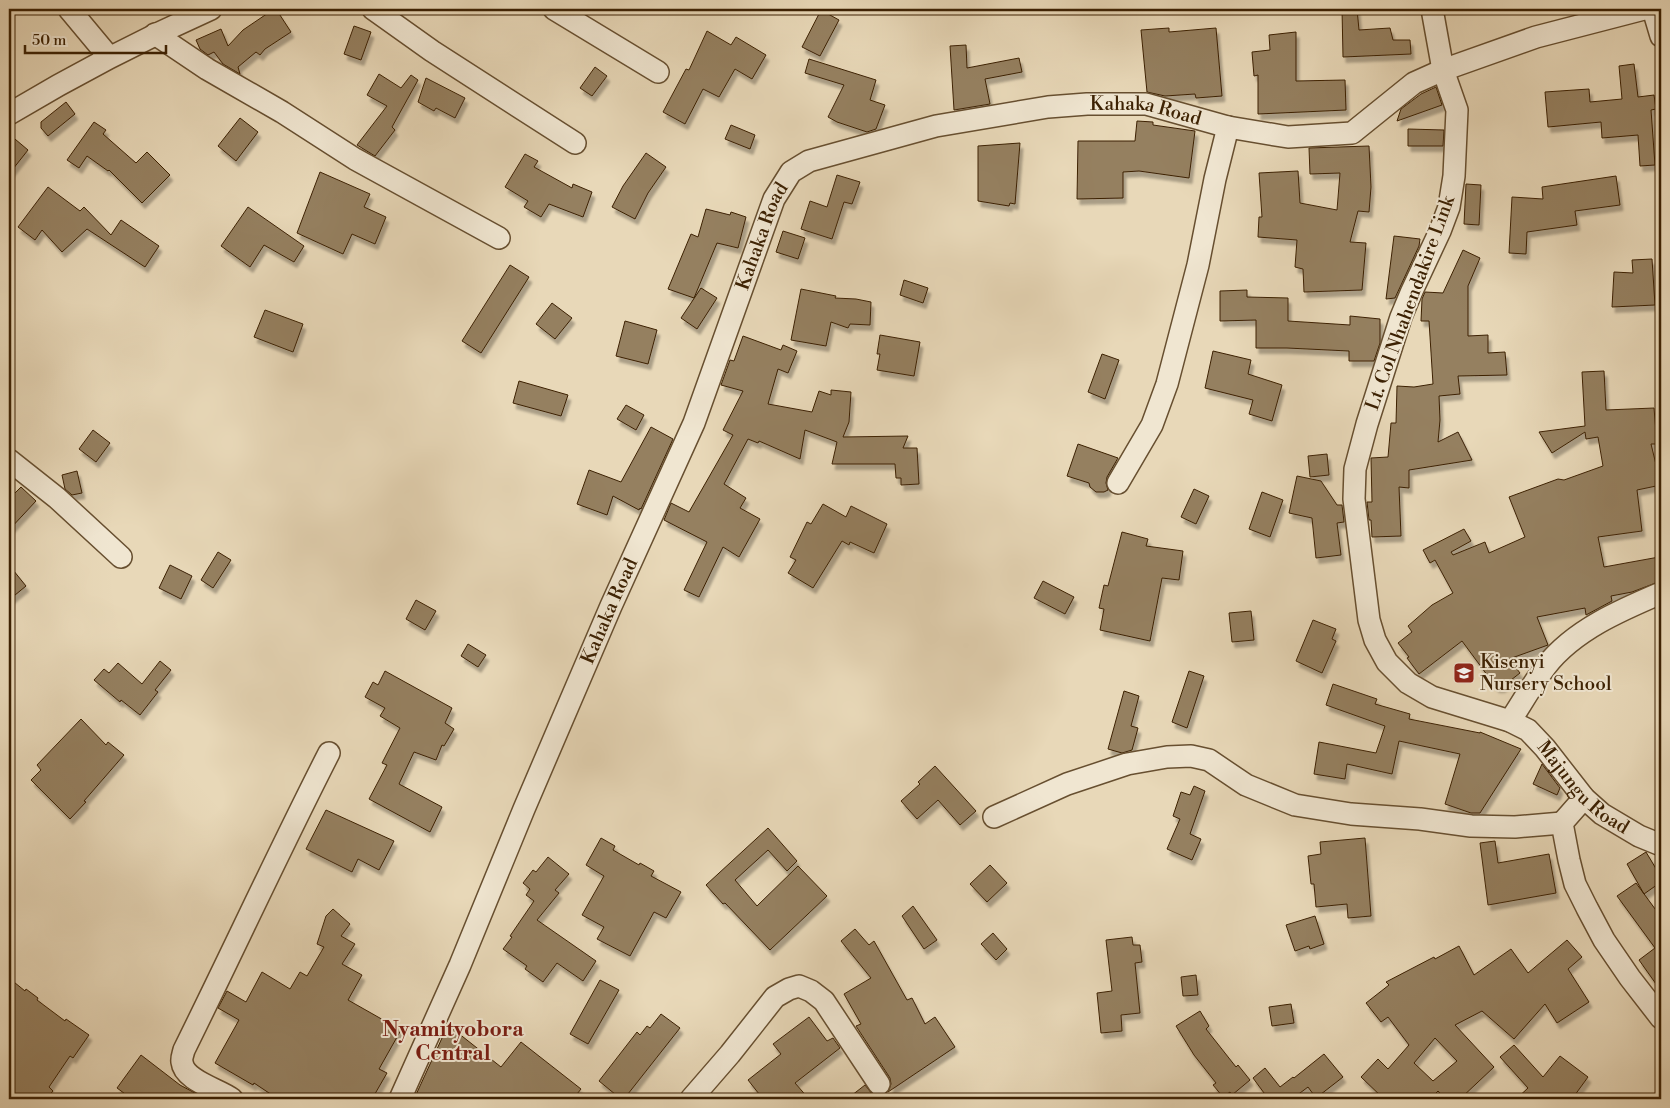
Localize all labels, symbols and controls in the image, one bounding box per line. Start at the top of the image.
scale bar [25,22,166,54]
text: 50 m [32,31,66,50]
street label: Kahaka Road [1090,92,1204,131]
street label: Kahaka Road [730,178,794,293]
street label: Lt. Col Nhahendakire Link [1360,192,1460,413]
street label: Kahaka Road [576,554,643,668]
place label: Kisenyi Nursery School [1480,650,1612,696]
school or university icon: Kisenyi Nursery School [1452,661,1476,685]
street label: Majungu Road [1532,736,1634,840]
district label: Nyamityobora Central [382,1017,524,1067]

